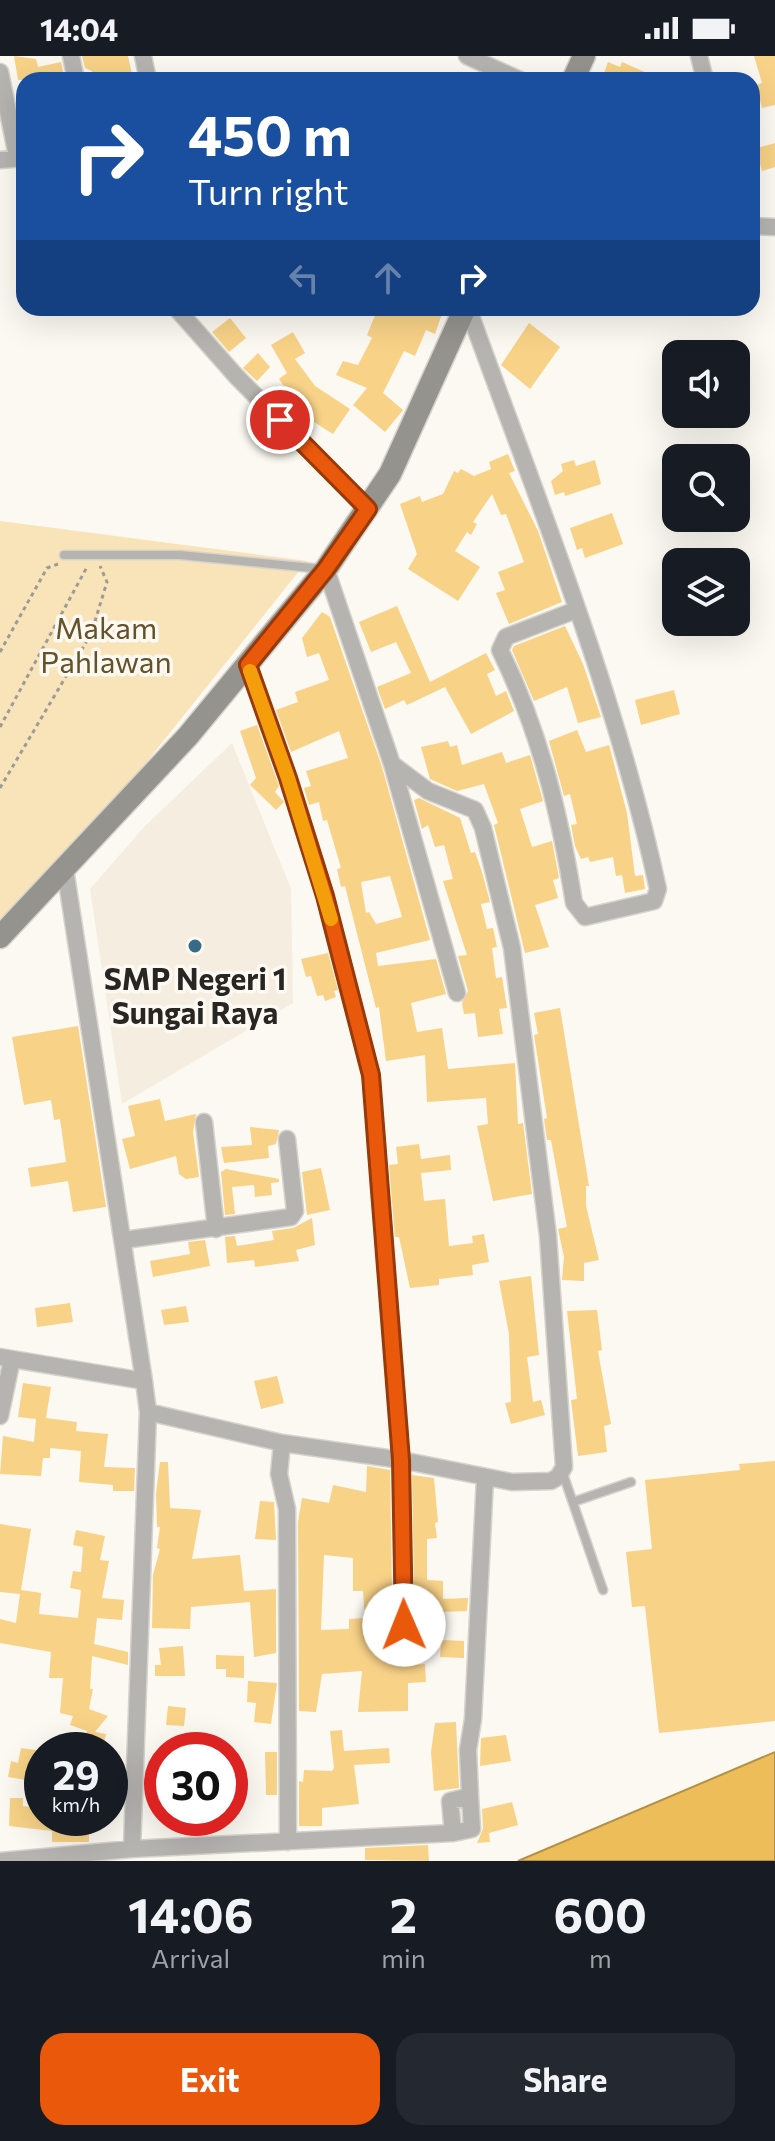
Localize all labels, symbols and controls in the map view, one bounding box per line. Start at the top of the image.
text: 14:04 [40,10,118,47]
text: 450 m [188,99,352,168]
icon: right [56,104,160,208]
text: Turn right [188,168,349,212]
icon: left [282,256,326,300]
icon: ahead [366,256,410,300]
icon: right [450,256,494,300]
map controls [662,340,750,636]
button: sound [662,340,750,428]
pin [246,386,314,454]
icon: arrive [258,398,302,442]
button: search [662,444,750,532]
button: layers [662,548,750,636]
park label: Makam Pahlawan [40,608,172,679]
marker: SMP Negeri 1 Sungai Raya [186,937,204,955]
place label: SMP Negeri 1 Sungai Raya [104,959,286,1030]
position arrow [362,1583,446,1667]
speed limit sign: 30 [144,1732,248,1836]
text: 29 [52,1749,100,1798]
text: km/h [52,1792,100,1816]
text: 14:06 [128,1884,253,1943]
text: 2 [390,1884,417,1943]
text: 600 [554,1884,647,1943]
text: Arrival [151,1942,230,1973]
text: min [381,1942,426,1973]
text: m [589,1942,612,1973]
button: Exit [40,2033,380,2125]
button: Share [396,2033,735,2125]

